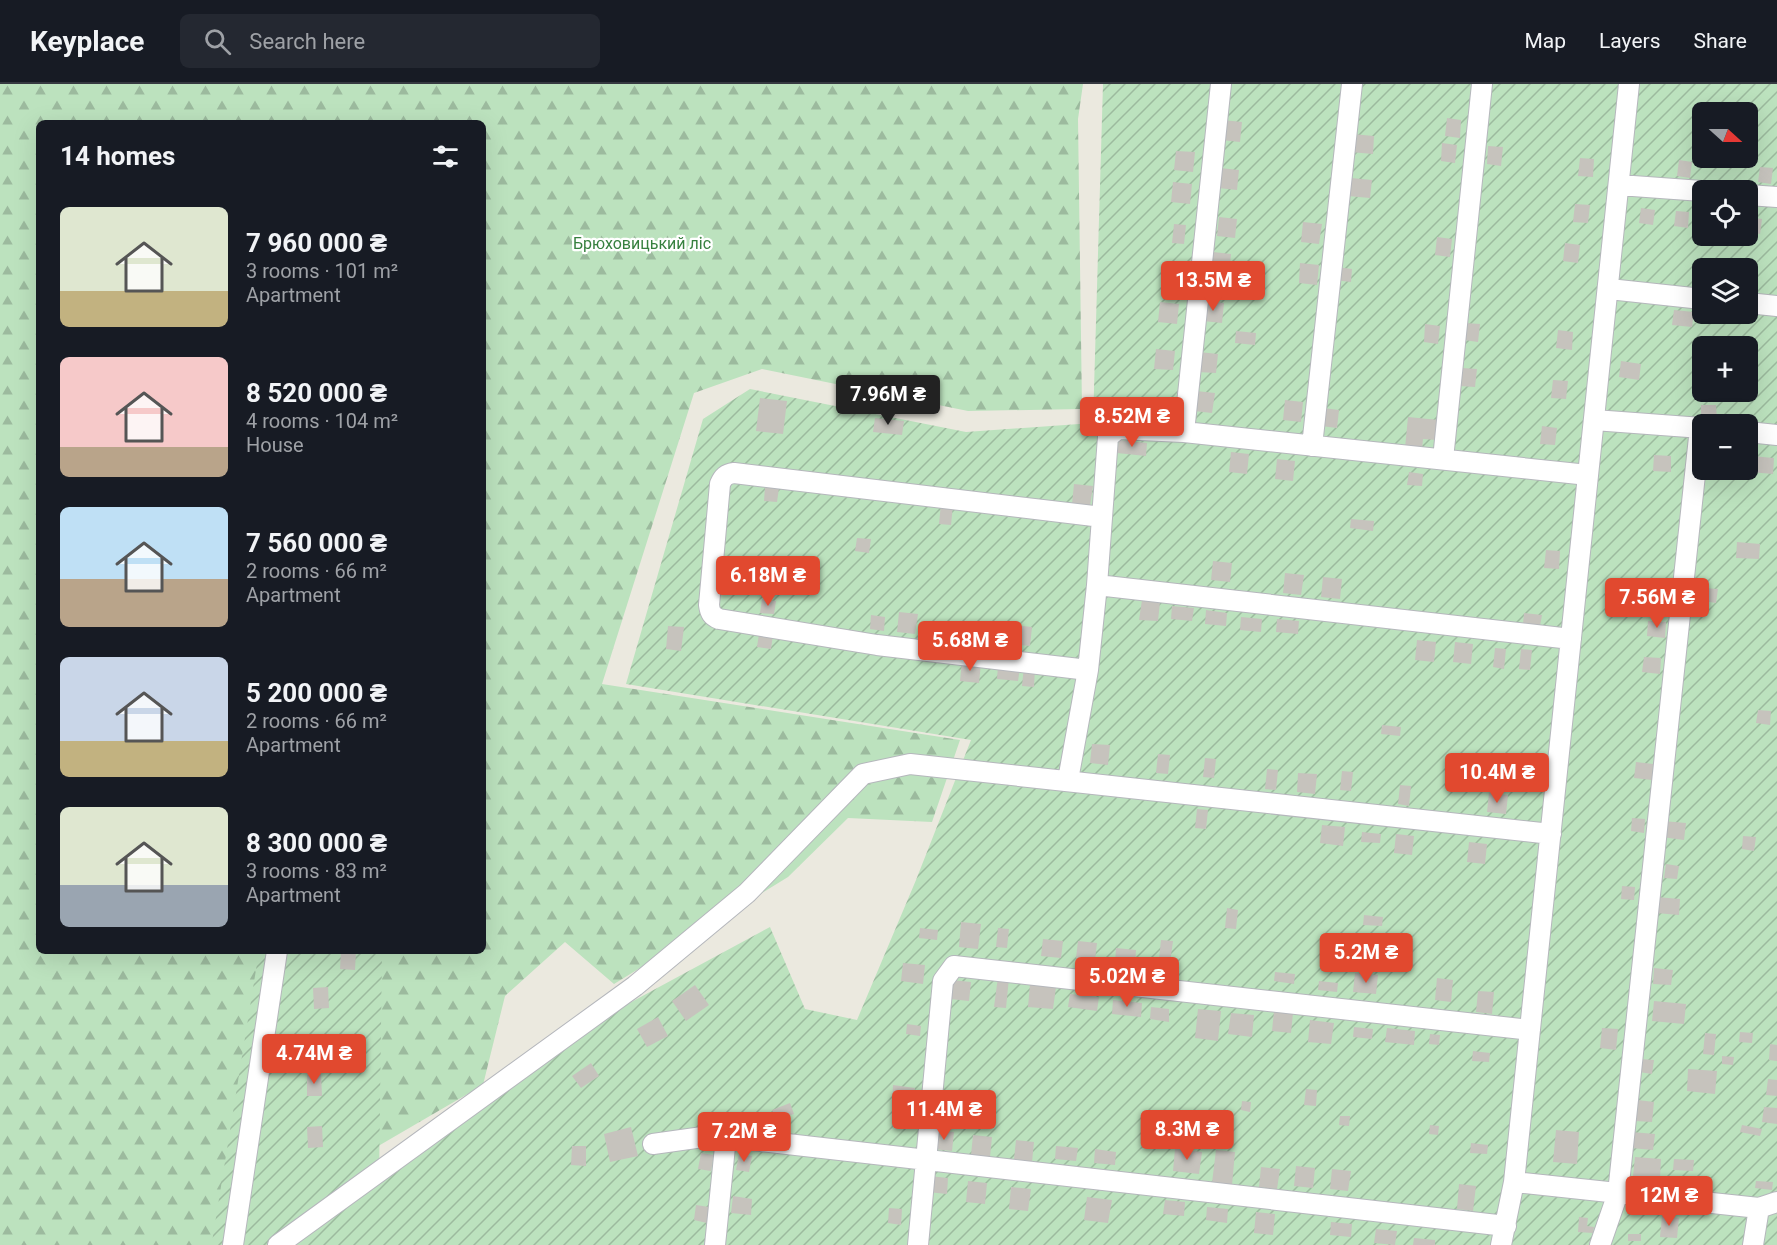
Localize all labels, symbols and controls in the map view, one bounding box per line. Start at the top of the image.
search box [180,14,600,68]
text: Keyplace [30,25,144,58]
icon: search [201,25,234,58]
text: Search here [249,29,365,54]
text: Map [1524,29,1566,53]
text: Layers [1599,29,1660,53]
text: Share [1693,29,1747,53]
north arrow [1692,102,1758,168]
map controls [1692,102,1758,480]
icon: filters [429,140,462,173]
text: 14 homes [60,141,175,171]
button: locate [1692,180,1758,246]
text: 7 960 000 ₴ [246,228,387,258]
icon: home [108,231,180,303]
park label: Брюховицький ліс [573,234,711,253]
button: layers [1692,258,1758,324]
text: 3 rooms · 101 m² [246,259,398,283]
pin: 13.5M ₴ [1158,261,1268,312]
text: 13.5M ₴ [1175,268,1251,292]
text: Apartment [246,283,341,307]
button: + [1692,336,1758,402]
pin: 7.96M ₴ [833,375,943,426]
text: 8 520 000 ₴ [246,378,387,408]
icon: home [108,381,180,453]
text: 7.96M ₴ [850,382,926,406]
pin: 8.52M ₴ [1077,397,1187,448]
text: 8.52M ₴ [1094,404,1170,428]
text: 4 rooms · 104 m² [246,409,398,433]
button: − [1692,414,1758,480]
text: House [246,433,304,457]
text: 7 560 000 ₴ [246,528,387,558]
icon: home [108,531,180,603]
pin: 6.18M ₴ [713,556,823,607]
text: 2 rooms · 66 m² [246,559,387,583]
text: 6.18M ₴ [730,563,806,587]
pin: 7.56M ₴ [1602,578,1712,629]
text: Apartment [246,583,341,607]
text: 7.56M ₴ [1619,585,1695,609]
pin: 5.68M ₴ [915,621,1025,672]
text: 5.68M ₴ [932,628,1008,652]
text: 5 200 000 ₴ [246,678,387,708]
icon: home [108,681,180,753]
text: 2 rooms · 66 m² [246,709,387,733]
text: Apartment [246,733,341,757]
pin: 10.4M ₴ [1442,753,1552,804]
text: 10.4M ₴ [1459,760,1535,784]
text: 8 300 000 ₴ [246,828,387,858]
icon: home [108,831,180,903]
text: 3 rooms · 83 m² [246,859,387,883]
text: Apartment [246,883,341,907]
pin: 5.2M ₴ [1317,933,1415,984]
text: 5.2M ₴ [1334,940,1398,964]
pin: 5.02M ₴ [1072,957,1182,1008]
text: 5.02M ₴ [1089,964,1165,988]
pin: 4.74M ₴ [259,1034,369,1085]
text: 4.74M ₴ [276,1041,352,1065]
pin: 11.4M ₴ [889,1090,999,1141]
text: 11.4M ₴ [906,1097,982,1121]
pin: 8.3M ₴ [1138,1110,1236,1161]
pin: 7.2M ₴ [695,1112,793,1163]
text: 8.3M ₴ [1155,1117,1219,1141]
text: 7.2M ₴ [712,1119,776,1143]
pin: 12M ₴ [1627,1176,1711,1227]
text: 12M ₴ [1640,1183,1698,1207]

